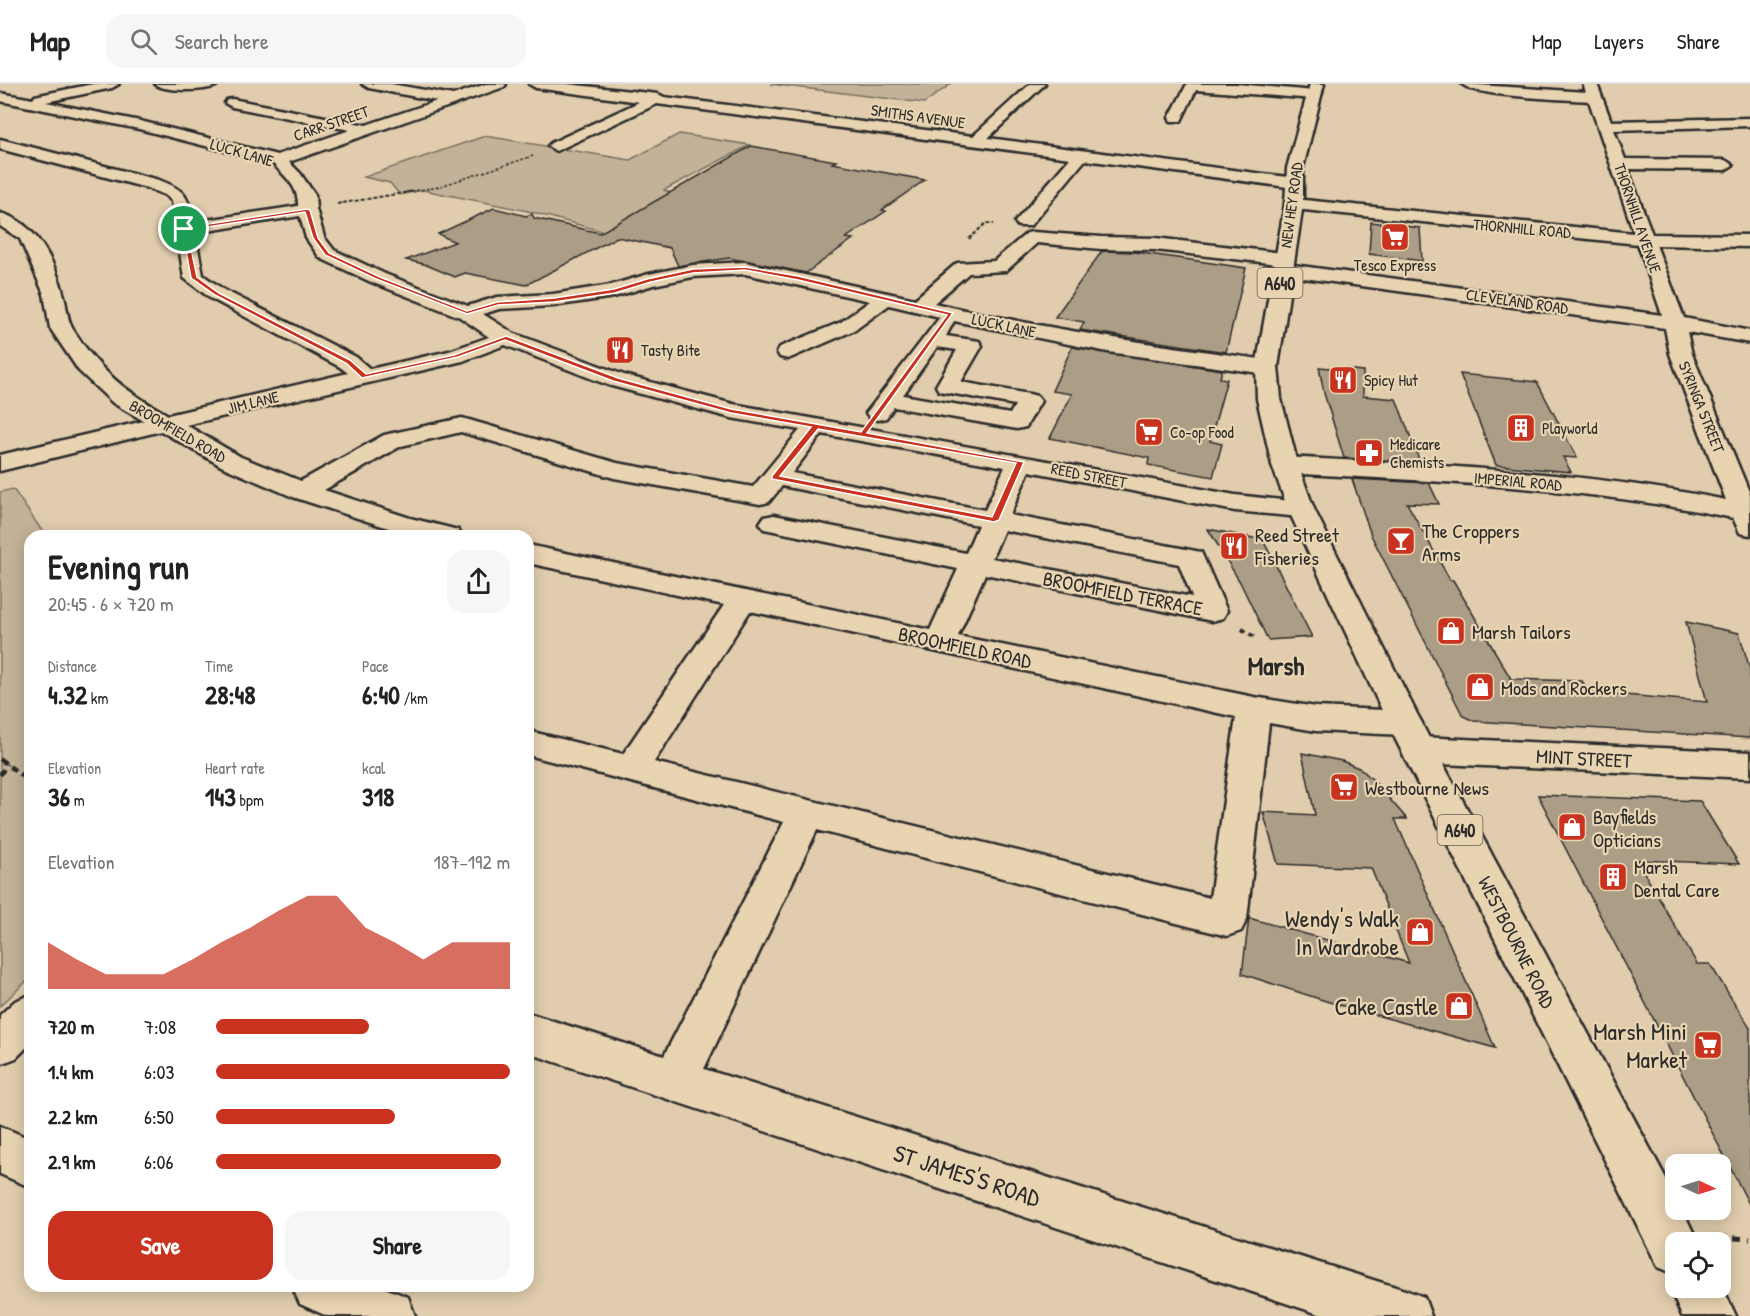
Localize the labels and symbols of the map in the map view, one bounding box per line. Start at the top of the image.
street label: SMITHS AVENUE [869,99,967,133]
street label: CARR STREET [290,100,372,146]
street label: LUCK LANE [208,132,276,172]
street label: NEW HEY ROAD [1274,160,1308,249]
street label: THORNHILL AVENUE [1609,160,1667,276]
pin [158,203,209,254]
street label: THORNHILL ROAD [1472,213,1572,243]
supermarket icon: Tesco Express [1379,221,1411,253]
place label: Tesco Express [1354,254,1436,276]
road number: A640 [1258,268,1302,298]
street label: CLEVELAND ROAD [1464,283,1570,319]
street label: LUCK LANE [970,307,1038,343]
restaurant icon: Tasty Bite [604,334,636,366]
place label: Tasty Bite [641,339,701,361]
street label: SYRINGA STREET [1674,358,1731,456]
restaurant icon: Spicy Hut [1327,364,1359,396]
place label: Spicy Hut [1364,369,1418,391]
street label: JIM LANE [225,385,281,419]
street label: BROOMFIELD ROAD [126,394,231,468]
building icon: Playworld [1505,412,1537,444]
supermarket icon: Co-op Food [1133,416,1165,448]
place label: Playworld [1542,417,1598,439]
place label: Co-op Food [1170,421,1234,443]
place label: Medicare Chemists [1390,433,1444,473]
pharmacy icon: Medicare Chemists [1353,437,1385,469]
street label: REED STREET [1049,457,1129,493]
street label: IMPERIAL ROAD [1473,466,1563,496]
place label: The Croppers Arms [1422,517,1520,567]
place label: Reed Street Fisheries [1254,521,1340,571]
bar icon: The Croppers Arms [1385,525,1417,557]
restaurant icon: Reed Street Fisheries [1218,530,1250,562]
street label: BROOMFIELD TERRACE [1041,564,1205,622]
shop icon: Marsh Tailors [1435,615,1467,647]
place label: Marsh Tailors [1472,618,1571,645]
street label: BROOMFIELD ROAD [896,620,1035,674]
district label: Marsh [1248,648,1304,683]
shop icon: Mods and Rockers [1464,671,1496,703]
place label: Mods and Rockers [1501,674,1627,701]
street label: MINT STREET [1535,742,1633,774]
supermarket icon: Westbourne News [1328,771,1360,803]
place label: Westbourne News [1365,774,1489,801]
place label: Bayfields Opticians [1593,803,1661,853]
shop icon: Bayfields Opticians [1556,811,1588,843]
road number: A640 [1438,815,1482,845]
place label: Marsh Dental Care [1634,853,1720,903]
building icon: Marsh Dental Care [1597,861,1629,893]
street label: WESTBOURNE ROAD [1472,871,1562,1013]
place label: Wendy's Walk In Wardrobe [1285,902,1399,962]
shop icon: Wendy's Walk In Wardrobe [1404,916,1436,948]
place label: Cake Castle [1334,990,1438,1022]
shop icon: Cake Castle [1443,990,1475,1022]
place label: Marsh Mini Market [1593,1015,1688,1075]
supermarket icon: Marsh Mini Market [1692,1029,1724,1061]
street label: ST JAMES'S ROAD [890,1136,1045,1214]
north arrow [1665,1154,1731,1220]

